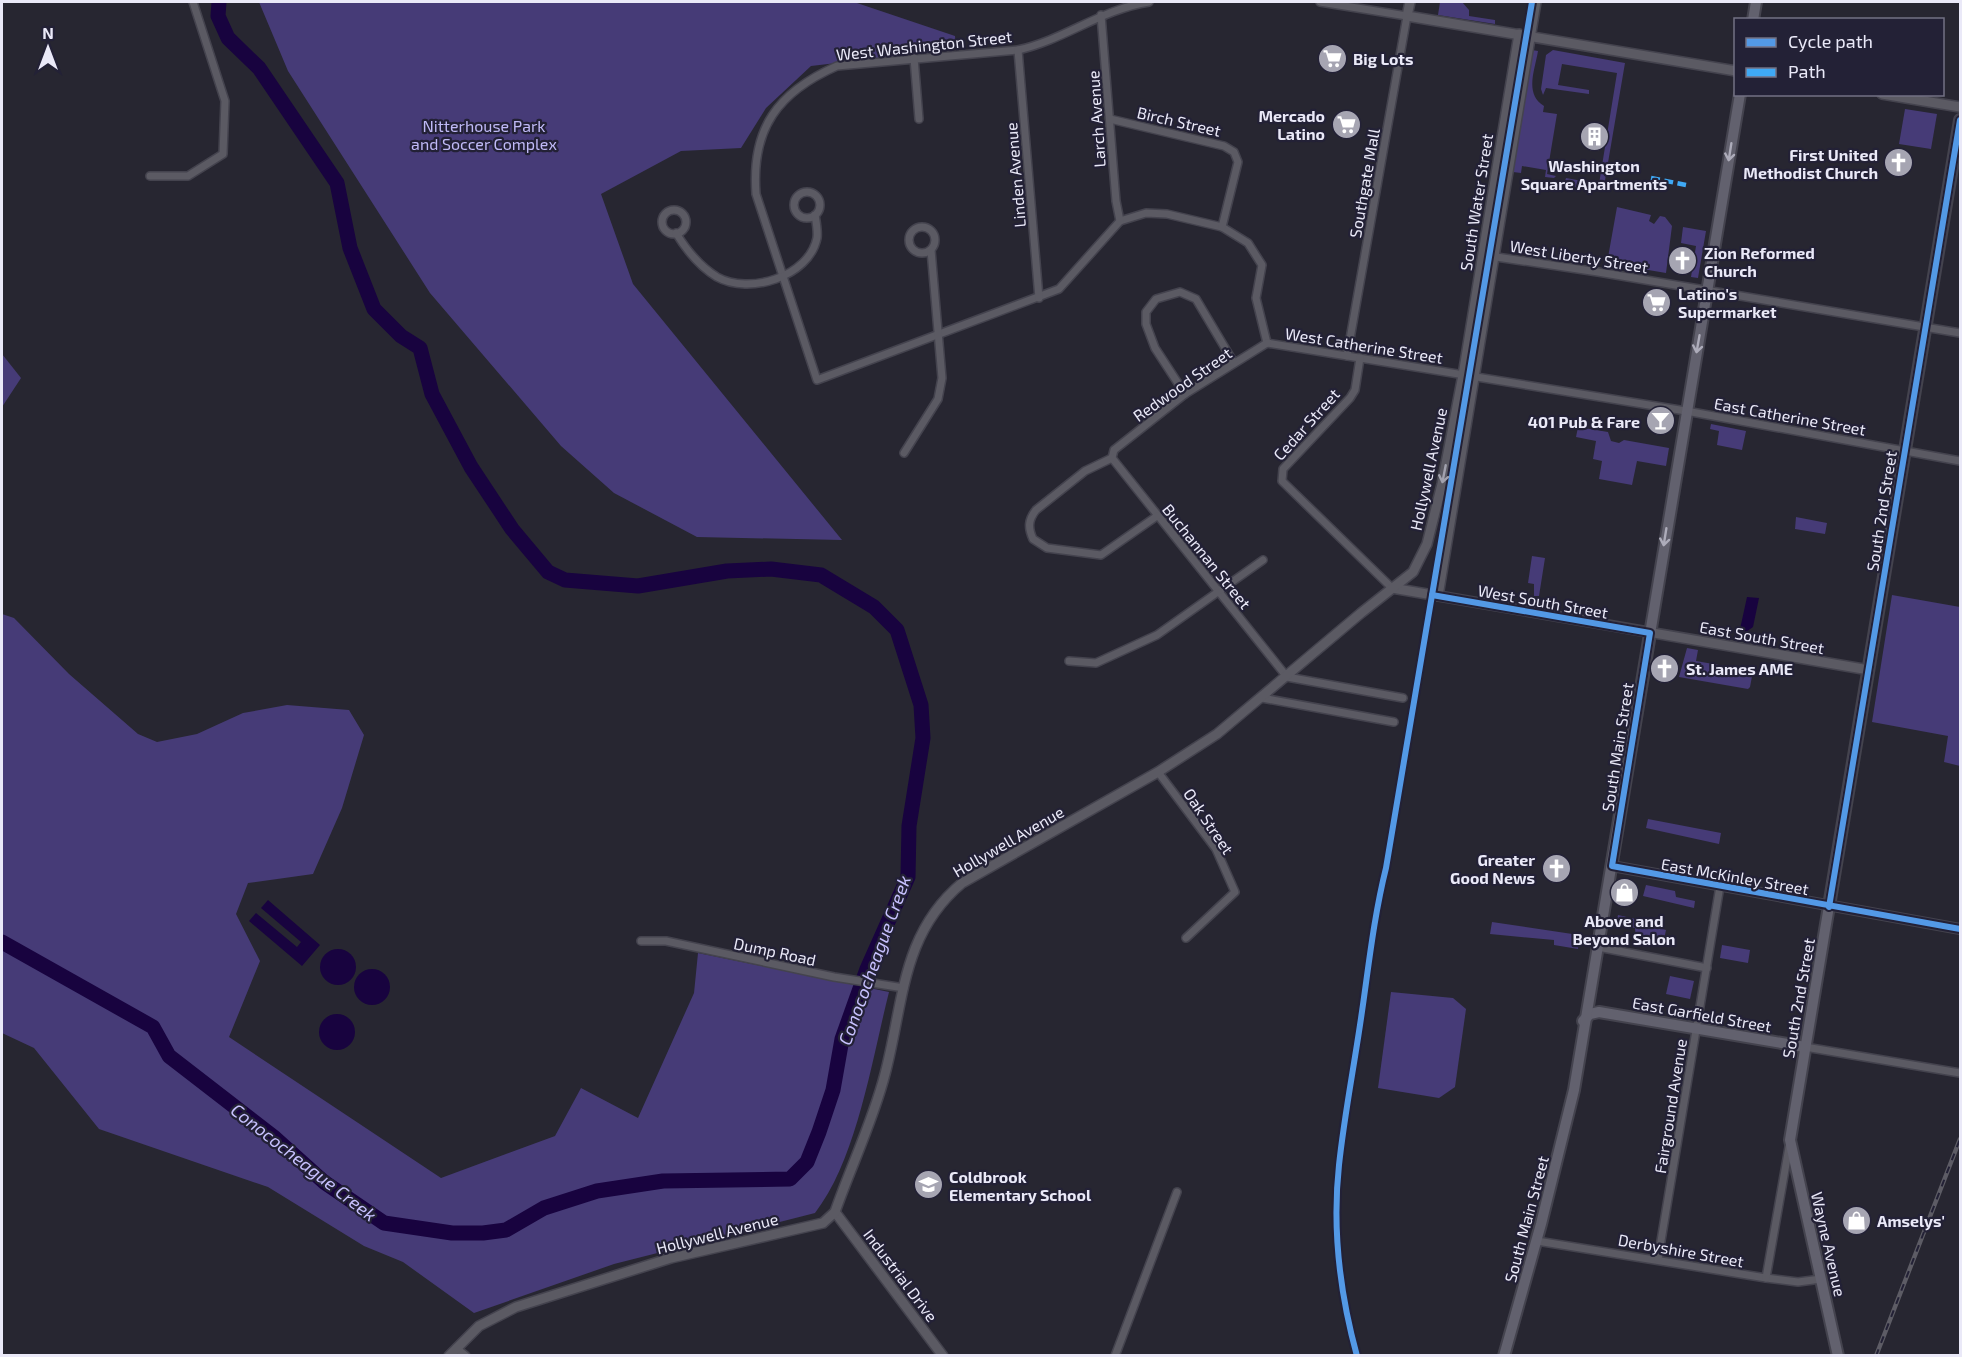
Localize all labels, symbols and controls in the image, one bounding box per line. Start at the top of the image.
north arrow [18,18,78,78]
legend [1734,18,1944,96]
text: N [42,23,54,42]
street label: West Washington Street [835,26,1013,64]
text: Cycle path [1788,30,1873,52]
supermarket icon: Big Lots [1316,42,1348,74]
place label: Big Lots [1353,49,1413,68]
text: Path [1788,60,1826,82]
street label: Larch Avenue [1083,70,1109,168]
street label: Birch Street [1135,102,1223,140]
place label: Mercado Latino [1258,106,1325,143]
supermarket icon: Mercado Latino [1330,108,1362,140]
park label: Nitterhouse Park and Soccer Complex [411,116,557,153]
building icon: Washington Square Apartments [1578,121,1610,153]
street label: Linden Avenue [1001,122,1029,228]
street label: Southgate Mall [1345,127,1383,239]
street label: South Water Street [1456,132,1496,272]
one-way arrow [1725,142,1736,162]
place label: First United Methodist Church [1743,145,1878,182]
church icon: First United Methodist Church [1883,147,1915,179]
place label: Washington Square Apartments [1521,156,1667,193]
street label: West Liberty Street [1508,236,1650,276]
place label: Zion Reformed Church [1704,243,1815,280]
church icon: Zion Reformed Church [1667,245,1699,277]
place label: Latino's Supermarket [1678,284,1777,321]
supermarket icon: Latino's Supermarket [1641,286,1673,318]
street label: West Catherine Street [1284,323,1444,367]
one-way arrow [1692,334,1703,354]
street label: Redwood Street [1129,343,1235,425]
street label: Cedar Street [1269,384,1343,464]
street label: East Catherine Street [1713,393,1867,439]
bar icon: 401 Pub & Fare [1645,405,1677,437]
street label: Hollywell Avenue [1406,406,1450,532]
place label: 401 Pub & Fare [1528,412,1640,431]
street label: South 2nd Street [1862,449,1900,573]
one-way arrow [1438,463,1449,483]
street label: Buchannan Street [1159,500,1255,612]
one-way arrow [1660,526,1671,546]
street label: West South Street [1476,580,1610,622]
street label: East South Street [1698,617,1826,657]
church icon: St. James AME [1649,652,1681,684]
place label: St. James AME [1686,659,1793,678]
street label: South Main Street [1597,681,1637,813]
street label: Oak Street [1180,784,1238,858]
street label: Hollywell Avenue [949,802,1067,880]
place label: Greater Good News [1450,850,1535,887]
church icon: Greater Good News [1540,852,1572,884]
street label: East McKinley Street [1660,854,1810,898]
water label: Conococheague Creek [833,872,915,1048]
shop icon: Above and Beyond Salon [1608,876,1640,908]
place label: Above and Beyond Salon [1573,911,1675,949]
street label: Dump Road [732,933,818,969]
street label: South 2nd Street [1778,936,1818,1060]
street label: East Garfield Street [1631,992,1773,1036]
street label: Fairground Avenue [1650,1037,1690,1175]
water label: Conococheague Creek [227,1098,381,1226]
street label: South Main Street [1500,1154,1552,1284]
place label: Coldbrook Elementary School [949,1167,1092,1205]
school or university icon: Coldbrook Elementary School [912,1169,944,1201]
street label: Wayne Avenue [1808,1190,1850,1298]
shop icon: Amselys' [1840,1204,1872,1236]
street label: Hollywell Avenue [654,1209,780,1257]
place label: Amselys' [1877,1211,1945,1231]
street label: Industrial Drive [860,1225,942,1325]
street label: Derbyshire Street [1617,1230,1745,1270]

